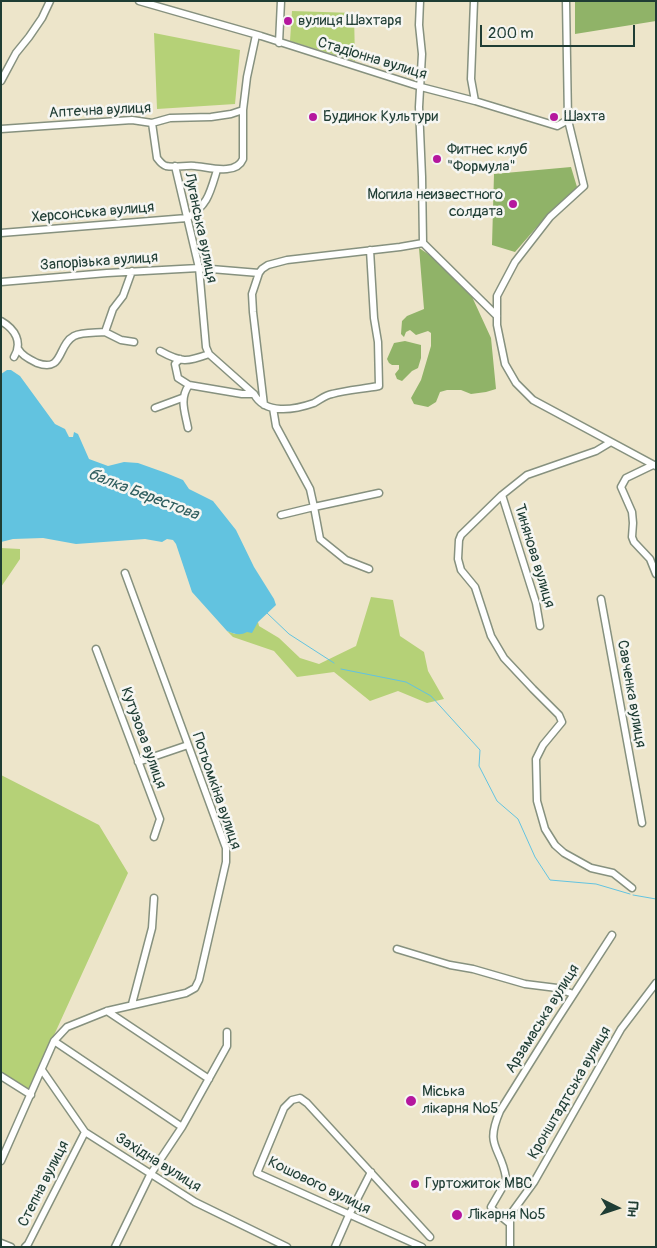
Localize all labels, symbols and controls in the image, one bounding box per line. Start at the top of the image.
place label: вулиця Шахтаря [298,12,401,30]
marker: вулиця Шахтаря [282,15,294,27]
scale bar [482,15,637,47]
text: 200 m [488,24,533,43]
street label: Стадіонна вулиця [315,34,429,84]
street label: Аптечна вулиця [48,99,152,123]
place label: Будинок Культури [323,108,438,126]
place label: Шахта [564,108,605,126]
marker: Будинок Культури [307,111,319,123]
marker: Шахта [548,111,560,123]
place label: Фитнес клуб "Формула" [447,141,528,176]
marker: Фитнес клуб "Формула" [431,153,443,165]
street label: Луганська вулиця [180,171,220,285]
place label: Могила неизвестного солдата [367,186,503,221]
marker: Могила неизвестного солдата [507,198,519,210]
street label: Херсонська вулиця [31,199,155,227]
street label: Запорізька вулиця [39,249,159,275]
water label: балка Берестова [85,465,201,525]
street label: Тинянова вулиця [510,502,558,610]
street label: Савченка вулиця [613,639,649,749]
street label: Кутузова вулиця [116,685,170,791]
street label: Потьомкіна вулиця [188,730,244,852]
street label: Арзамаська вулиця [502,961,584,1077]
street label: Кронштадтська вулиця [525,1023,615,1163]
place label: Міська лікарня №5 [422,1083,498,1118]
marker: Міська лікарня №5 [404,1094,418,1108]
street label: Західна вулиця [112,1129,204,1197]
street label: Степна вулиця [15,1138,73,1230]
street label: Кошового вулиця [265,1153,373,1219]
place label: Гуртожиток МВС [425,1175,533,1193]
marker: Гуртожиток МВС [409,1178,421,1190]
north arrow [592,1183,642,1233]
text: Пн [623,1201,641,1217]
place label: Лікарня №5 [468,1206,546,1224]
marker: Лікарня №5 [450,1208,464,1222]

